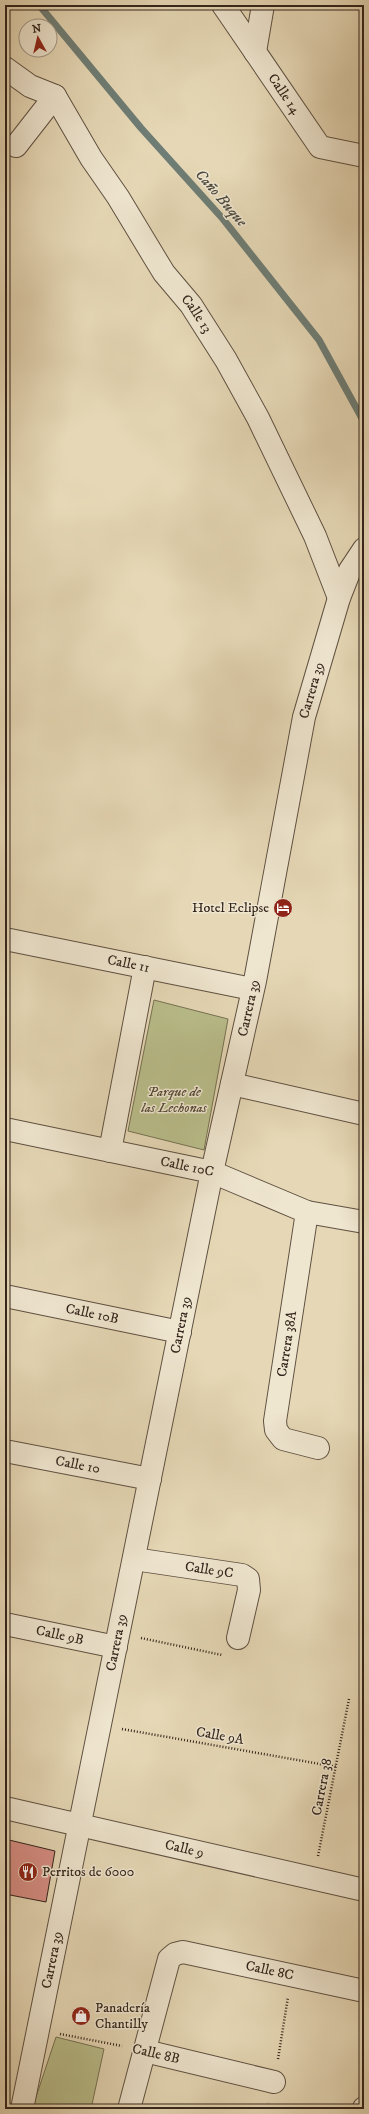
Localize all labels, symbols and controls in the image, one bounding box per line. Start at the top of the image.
north arrow [18,18,58,58]
text: N [31,22,42,37]
street label: Calle 14 [264,70,305,119]
water label: Caño Buque [191,165,252,231]
street label: Calle 13 [177,291,216,337]
street label: Carrera 39 [295,660,329,721]
hotel icon: Hotel Eclipse [272,897,294,919]
place label: Hotel Eclipse [192,899,269,917]
street label: Calle 11 [106,951,151,977]
street label: Carrera 39 [234,978,264,1038]
park label: Parque de las Lechonas [140,1083,208,1117]
street label: Calle 10C [159,1152,216,1181]
street label: Carrera 39 [166,1295,196,1355]
street label: Calle 10B [64,1300,121,1328]
street label: Carrera 38A [273,1309,301,1378]
street label: Calle 10 [54,1452,102,1478]
street label: Calle 9C [184,1558,235,1583]
street label: Carrera 39 [102,1612,131,1673]
street label: Calle 9B [34,1622,85,1649]
street label: Calle 9A [195,1723,246,1749]
street label: Carrera 38 [308,1757,336,1817]
street label: Calle 9 [163,1836,206,1862]
restaurant icon: Perritos de 6000 [17,1861,39,1883]
place label: Perritos de 6000 [42,1863,134,1881]
street label: Carrera 39 [38,1930,67,1990]
street label: Calle 8C [244,1957,295,1985]
place label: Panadería Chantilly [95,1999,150,2033]
shop icon: Panadería Chantilly [70,2005,92,2027]
street label: Calle 8B [130,2040,182,2068]

